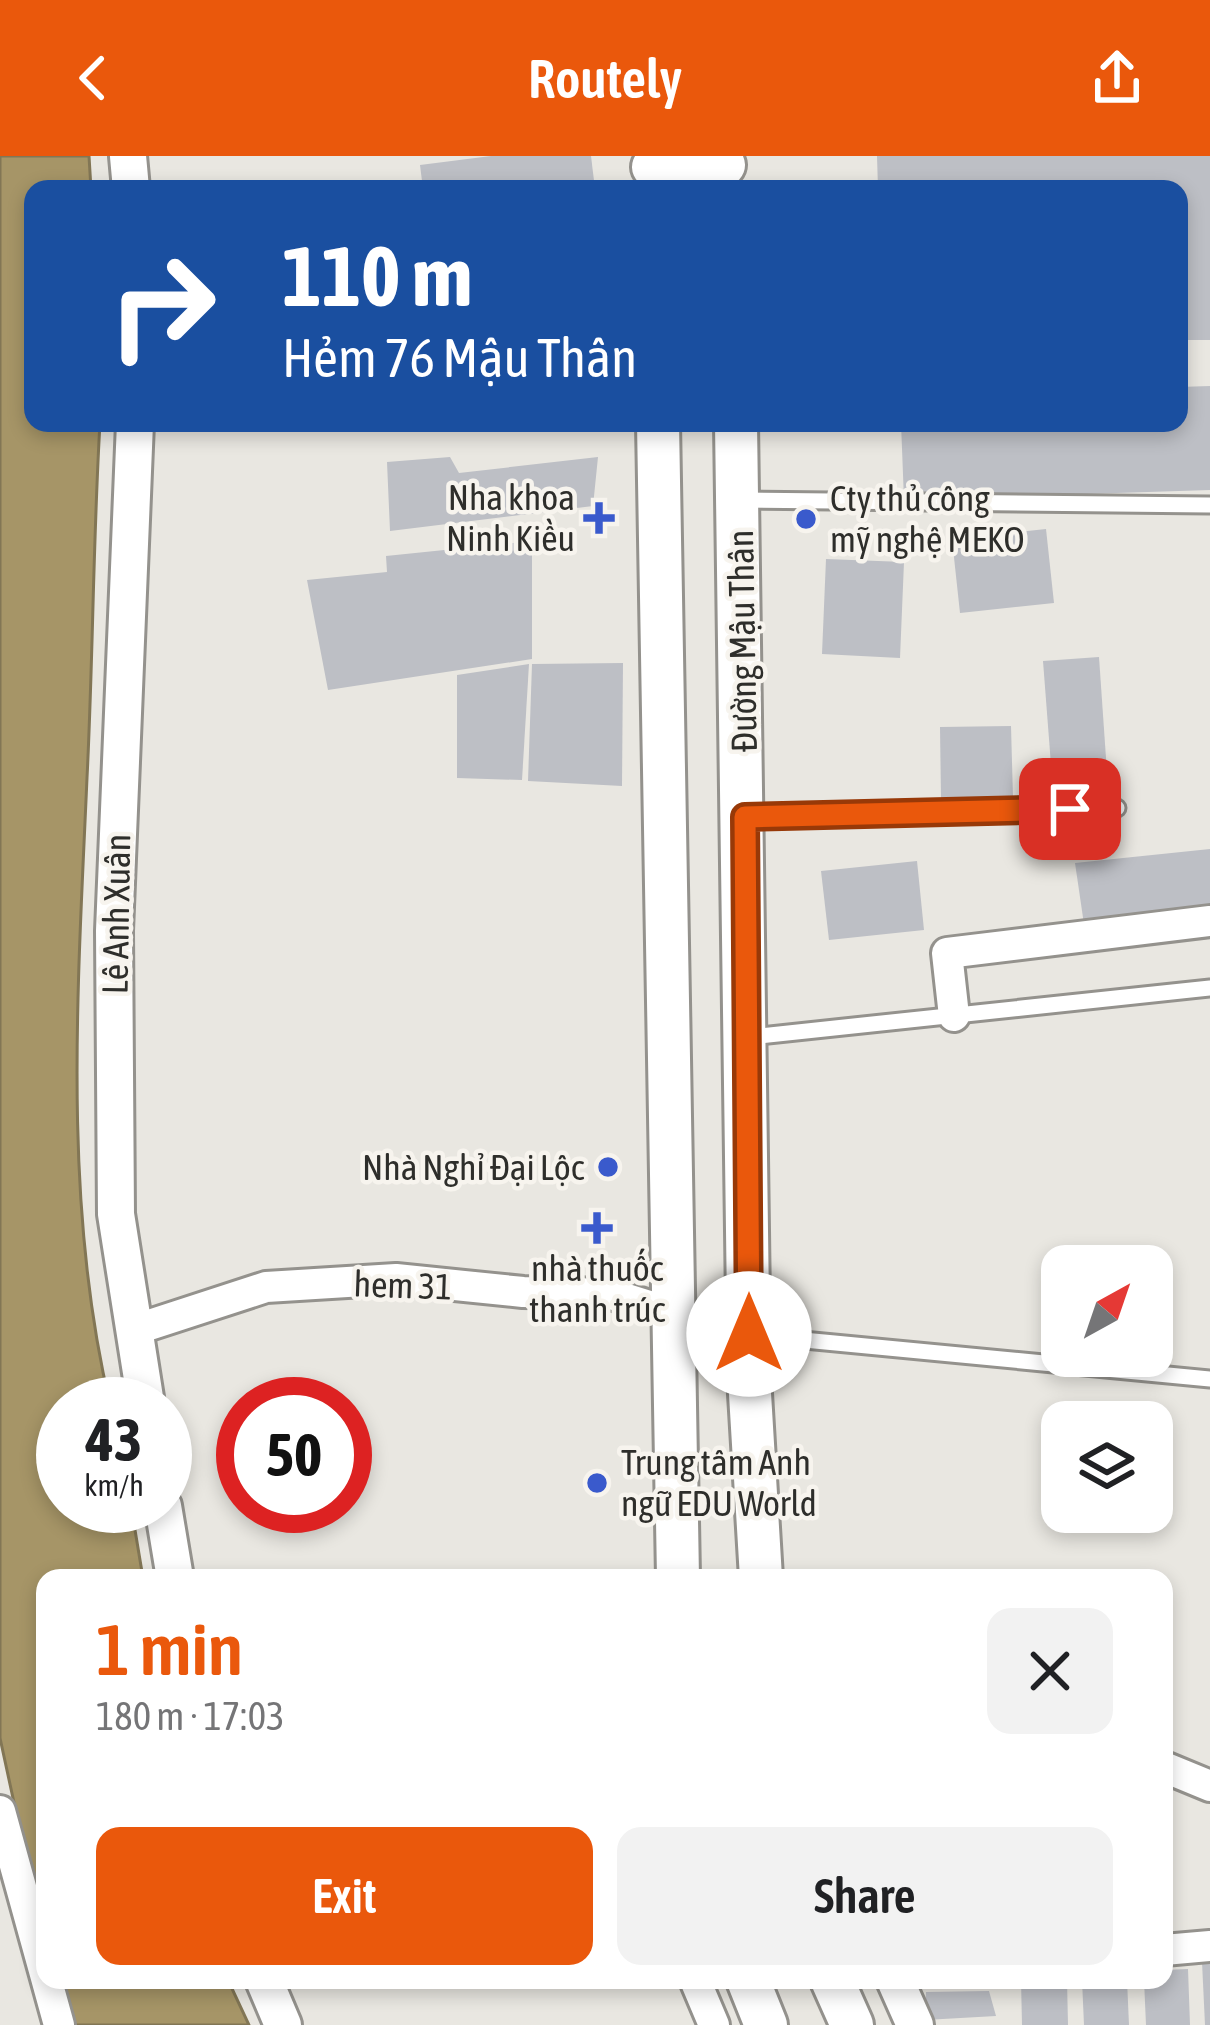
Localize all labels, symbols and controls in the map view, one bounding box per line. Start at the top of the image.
icon: back [60,45,126,111]
icon: share [1084,45,1150,111]
text: Routely [528,48,682,109]
icon: right [84,228,240,384]
text: 110 m [282,228,472,324]
text: Hẻm 76 Mậu Thân [282,327,637,388]
place label: Nha khoa Ninh Kiều [446,476,575,559]
place label: Cty thủ công mỹ nghệ MEKO [830,477,1024,560]
marker: Nha khoa Ninh Kiều [586,505,612,531]
marker: Cty thủ công mỹ nghệ MEKO [793,506,819,532]
street label: Đường Mậu Thân [719,530,765,752]
pin [1019,758,1121,860]
icon: arrive [1037,776,1103,842]
street label: Lê Anh Xuân [94,833,138,995]
place label: Nhà Nghỉ Đại Lộc [362,1146,585,1188]
marker: Nhà Nghỉ Đại Lộc [595,1154,621,1180]
marker: nhà thuốc thanh trúc [584,1215,610,1241]
north arrow [1041,1245,1173,1377]
map controls [1041,1245,1173,1533]
place label: nhà thuốc thanh trúc [529,1247,666,1330]
street label: hem 31 [353,1262,453,1308]
position arrow [686,1271,812,1397]
speed limit sign: 50 [216,1377,372,1533]
button: layers [1041,1401,1173,1533]
text: 43 [86,1405,142,1474]
place label: Trung tâm Anh ngữ EDU World [621,1441,817,1524]
text: km/h [84,1468,144,1502]
marker: Trung tâm Anh ngữ EDU World [584,1470,610,1496]
text: 1 min [96,1608,243,1690]
button: close [987,1608,1113,1734]
text: 180 m · 17:03 [96,1694,285,1738]
button: Exit [96,1827,593,1965]
button: Share [617,1827,1113,1965]

